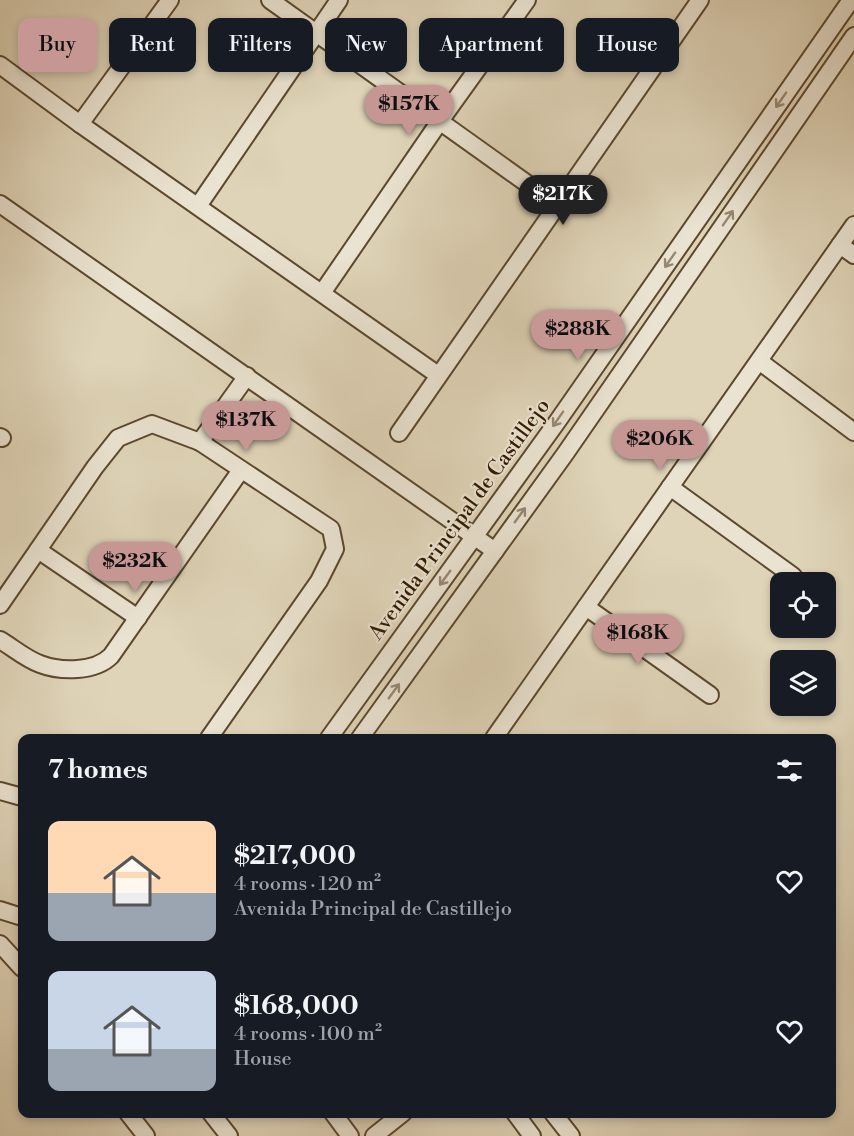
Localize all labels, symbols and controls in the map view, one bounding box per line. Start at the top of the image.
chip: Buy [18,18,97,72]
chip: Rent [109,18,196,72]
chip: Filters [208,18,313,72]
chip: New [325,18,407,72]
chip: Apartment [419,18,564,72]
chip: House [576,18,679,72]
pin: $157K [367,85,451,136]
one-way arrow [775,91,787,107]
text: $157K [378,92,440,117]
pin: $217K [521,175,605,226]
text: $217K [532,182,594,207]
one-way arrow [722,210,734,226]
one-way arrow [664,251,676,267]
pin: $288K [536,310,620,361]
text: $288K [545,317,611,342]
street label: Avenida Principal de Castillejo [363,394,556,646]
pin: $137K [204,401,288,452]
text: $137K [215,408,277,433]
one-way arrow [552,411,564,427]
pin: $206K [618,420,702,471]
text: $206K [626,427,694,452]
one-way arrow [514,508,527,524]
pin: $232K [93,542,177,593]
text: $232K [102,549,168,574]
one-way arrow [438,569,451,585]
map controls [770,572,836,716]
button: locate [770,572,836,638]
pin: $168K [596,614,680,665]
text: $168K [607,621,669,646]
button: layers [770,650,836,716]
one-way arrow [388,683,400,699]
text: 7 homes [48,754,148,786]
icon: filters [773,754,806,787]
text: $217,000 [234,840,356,872]
icon: home [96,845,168,917]
icon: heart [773,865,806,898]
text: 4 rooms · 120 m² [234,872,381,897]
text: Avenida Principal de Castillejo [234,897,512,922]
text: $168,000 [234,990,359,1022]
icon: home [96,995,168,1067]
icon: heart [773,1015,806,1048]
text: 4 rooms · 100 m² [234,1022,382,1047]
text: House [234,1047,292,1072]

